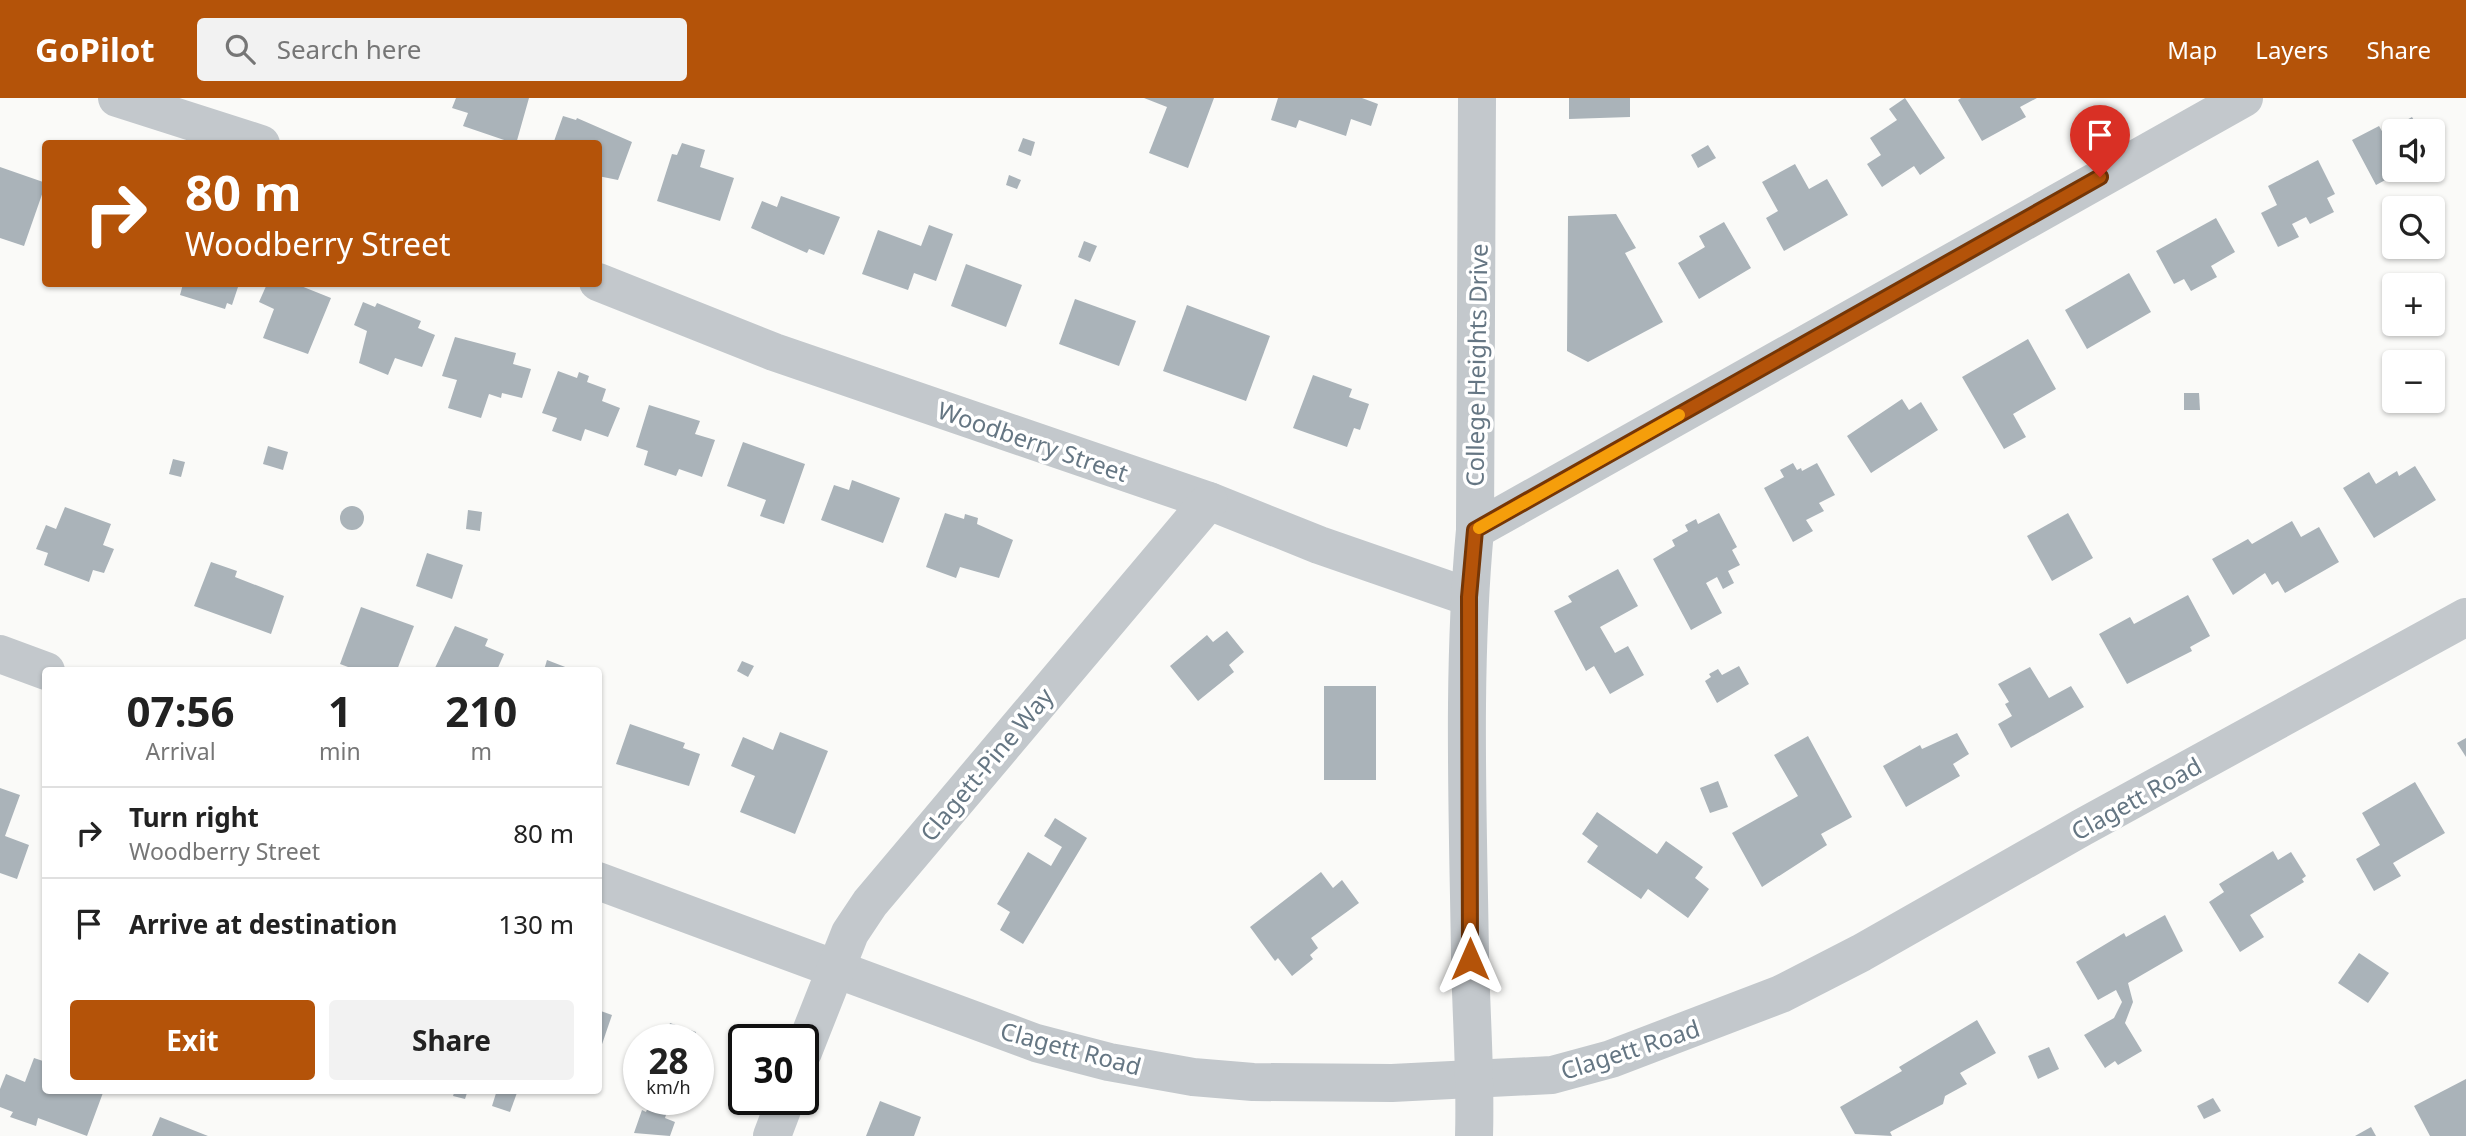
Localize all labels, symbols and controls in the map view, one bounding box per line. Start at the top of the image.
search box [197,18,687,81]
text: GoPilot [35,27,155,72]
icon: search [221,30,259,68]
text: Search here [277,31,421,67]
text: Map [2167,33,2217,66]
text: Layers [2255,33,2329,66]
text: Share [2367,33,2431,66]
pin [2070,105,2130,177]
icon: arrive [2081,116,2119,154]
map controls [2382,119,2445,413]
button: sound [2382,119,2445,182]
text: 80 m [185,159,302,225]
icon: right [70,168,161,259]
button: search [2382,196,2445,259]
text: Woodberry Street [185,222,451,265]
street label: College Heights Drive [1457,243,1495,487]
button: + [2382,273,2445,336]
button: − [2382,350,2445,413]
street label: Woodberry Street [933,393,1133,489]
street label: Clagett-Pine Way [912,680,1061,848]
text: 07:56 [127,682,234,739]
text: 1 [328,682,352,739]
text: 210 [445,682,517,739]
text: Arrival [145,735,216,767]
text: min [319,735,361,767]
text: m [471,735,492,767]
street label: Clagett Road [2065,749,2207,847]
text: Turn right [129,799,259,835]
icon: right [70,814,108,852]
text: 80 m [513,815,574,851]
text: Woodberry Street [129,835,320,867]
icon: arrive [70,905,108,943]
text: Arrive at destination [129,906,398,942]
text: 130 m [498,906,574,942]
position arrow [1433,922,1507,996]
button: Exit [70,1000,315,1080]
button: Share [329,1000,574,1080]
street label: Clagett Road [1556,1011,1704,1087]
street label: Clagett Road [997,1013,1145,1083]
speed limit sign: 30 [728,1024,819,1115]
text: 28 [648,1037,689,1084]
text: km/h [646,1075,691,1099]

